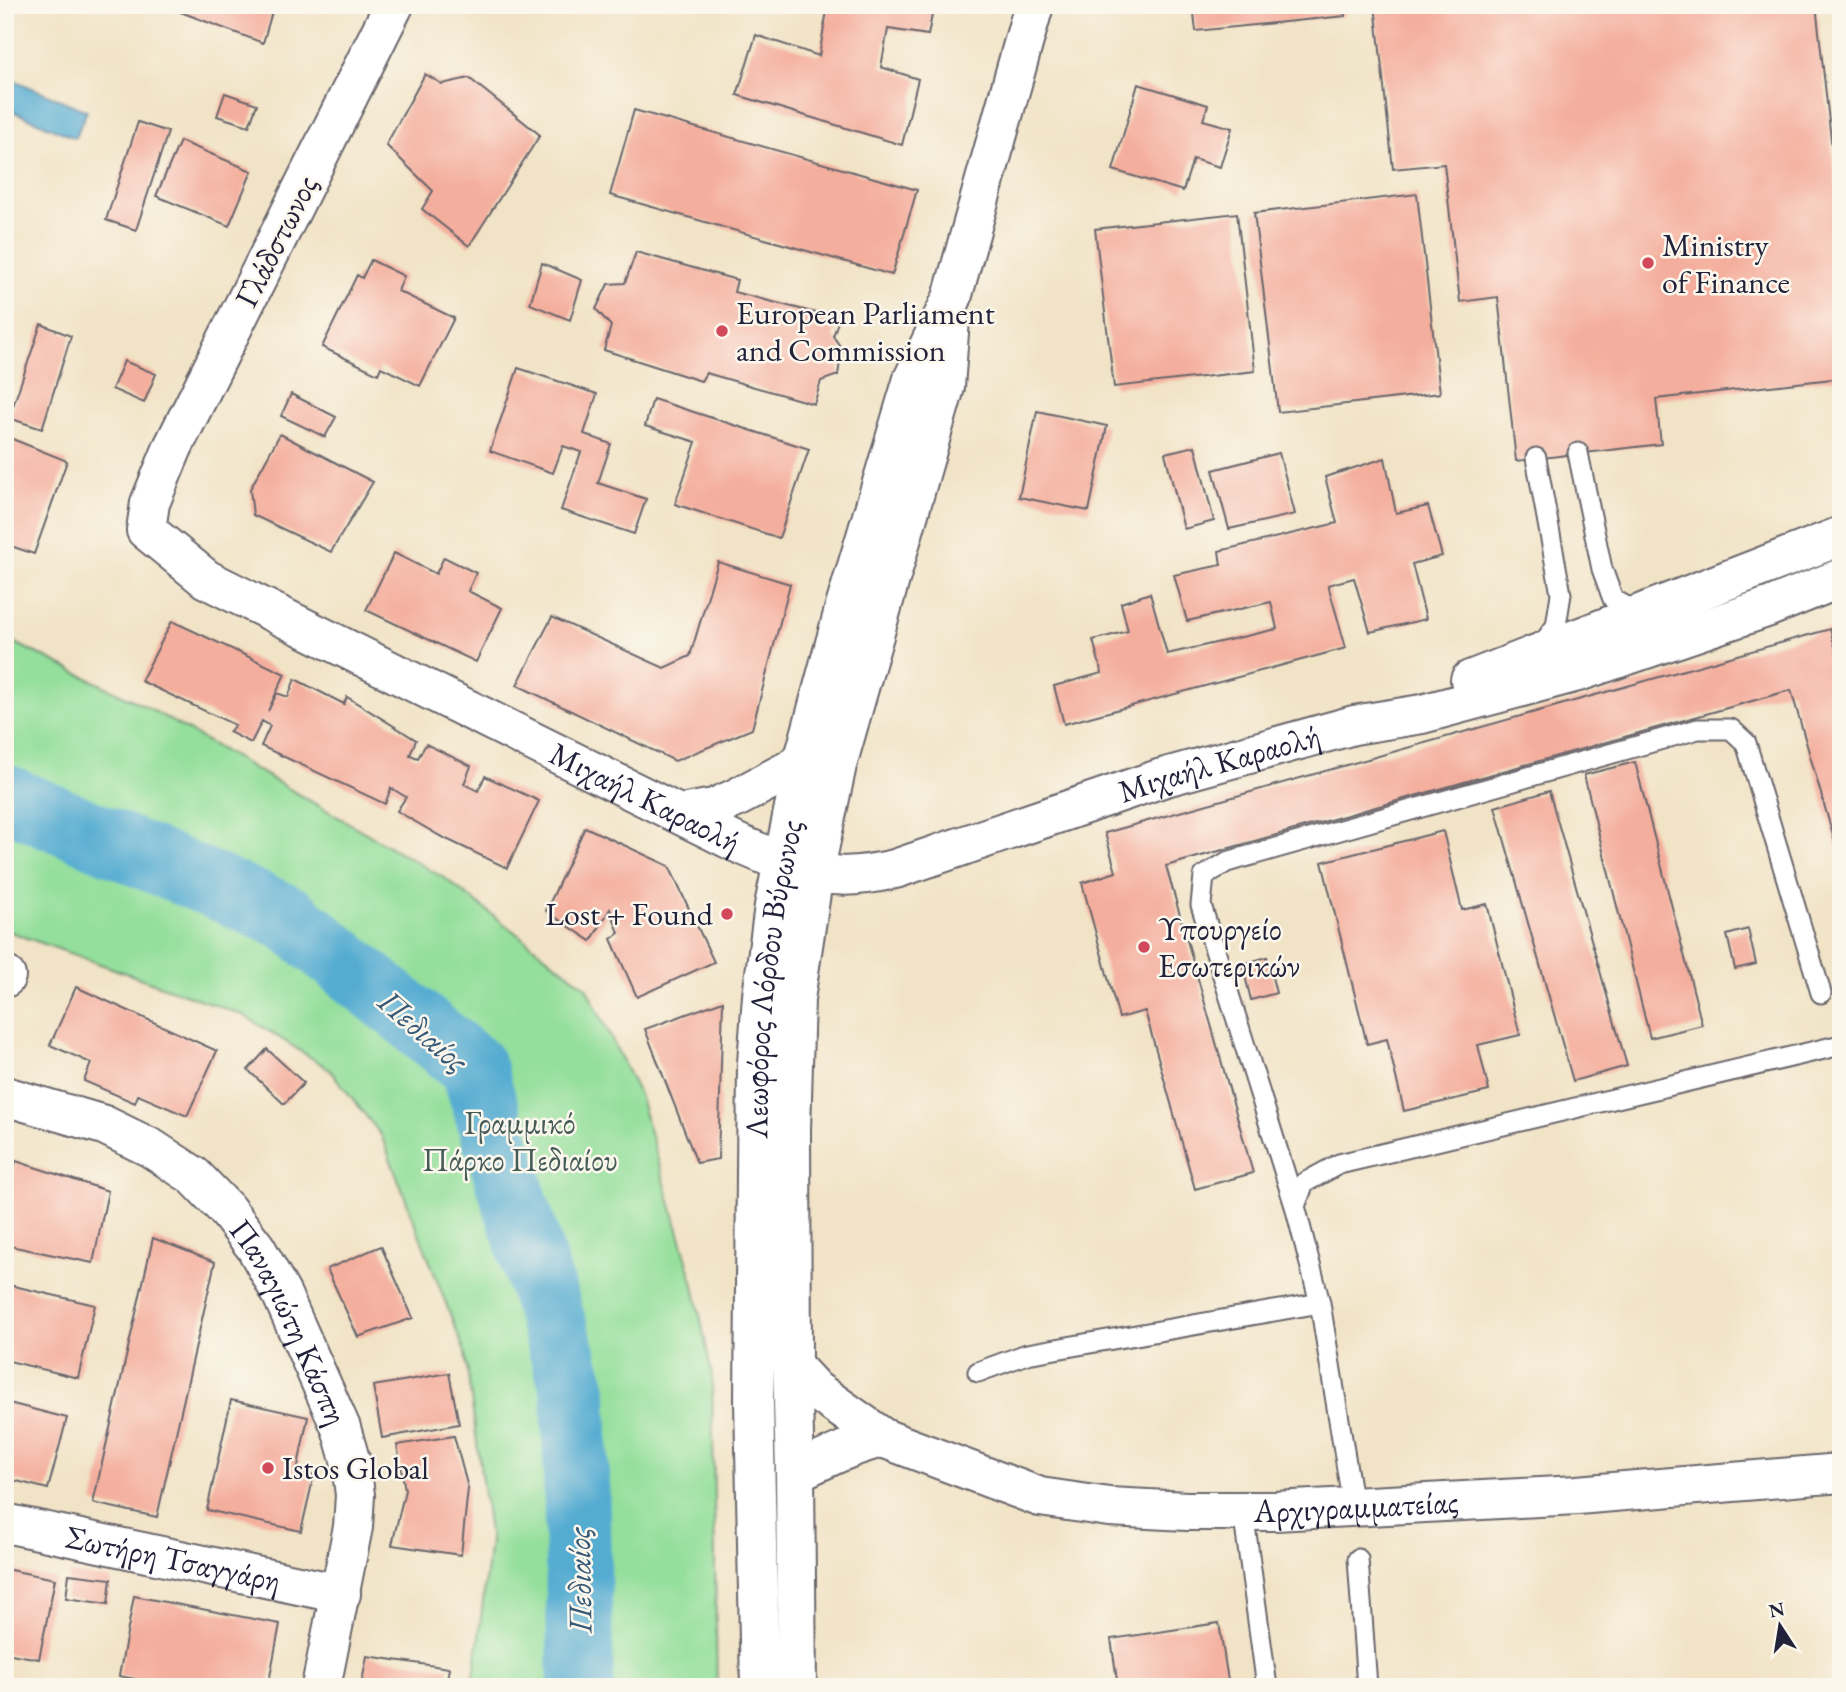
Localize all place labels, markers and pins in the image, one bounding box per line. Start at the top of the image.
place label: Ministry of Finance [1662,224,1790,303]
marker: Ministry of Finance [1640,255,1656,271]
place label: European Parliament and Commission [736,292,995,371]
marker: European Parliament and Commission [714,323,730,339]
place label: Lost + Found [545,893,714,935]
marker: Lost + Found [719,906,735,922]
place label: Υπουργείο Εσωτερικών [1158,908,1300,987]
marker: Υπουργείο Εσωτερικών [1136,939,1152,955]
place label: Istos Global [282,1447,429,1489]
marker: Istos Global [260,1460,276,1476]

